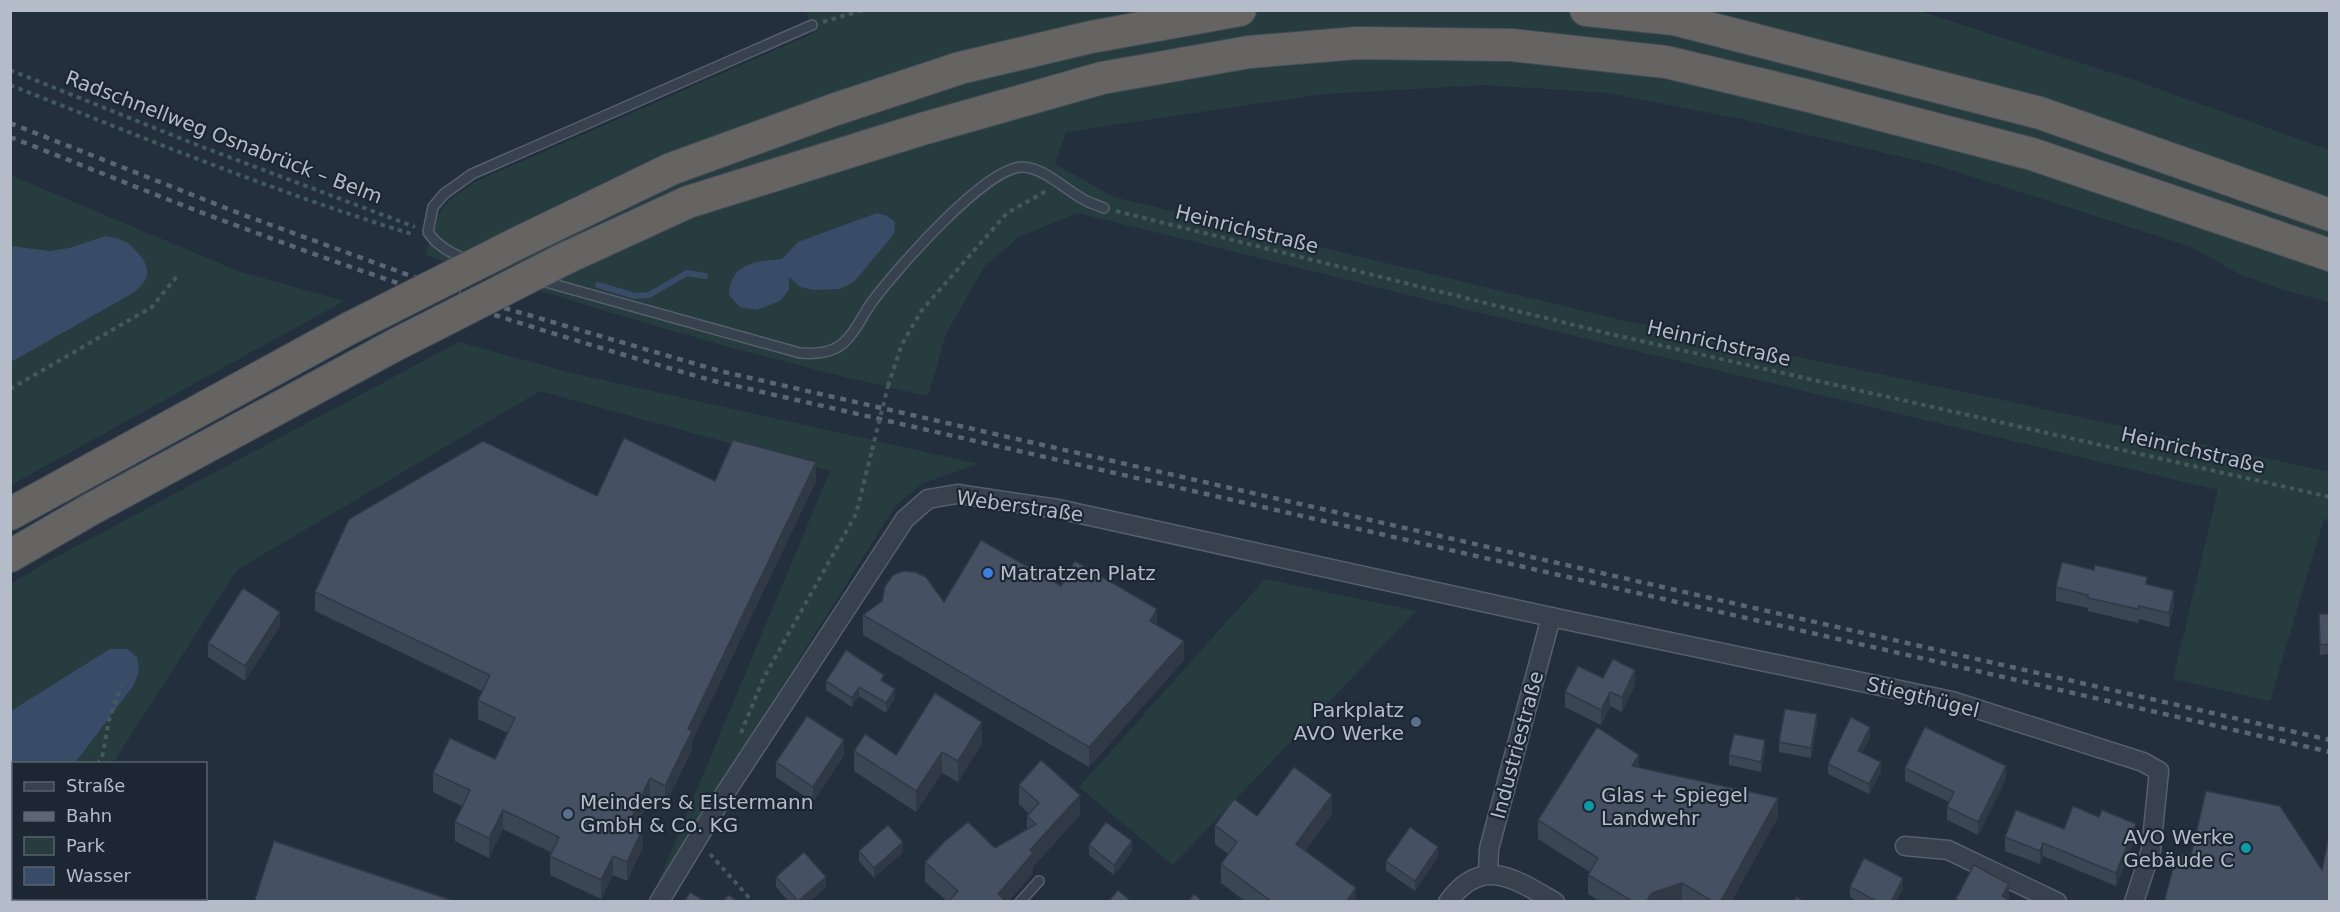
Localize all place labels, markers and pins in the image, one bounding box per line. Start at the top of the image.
place label: Matratzen Platz [1000,561,1156,585]
marker: Matratzen Platz [981,566,995,580]
place label: Parkplatz AVO Werke [1294,698,1404,745]
marker: Parkplatz AVO Werke [1409,715,1423,729]
place label: Glas + Spiegel Landwehr [1601,783,1748,830]
place label: Meinders & Elstermann GmbH & Co. KG [580,790,813,837]
marker: Glas + Spiegel Landwehr [1582,799,1596,813]
marker: Meinders & Elstermann GmbH & Co. KG [561,807,575,821]
place label: AVO Werke Gebäude C [2123,825,2234,872]
marker: AVO Werke Gebäude C [2239,841,2253,855]

